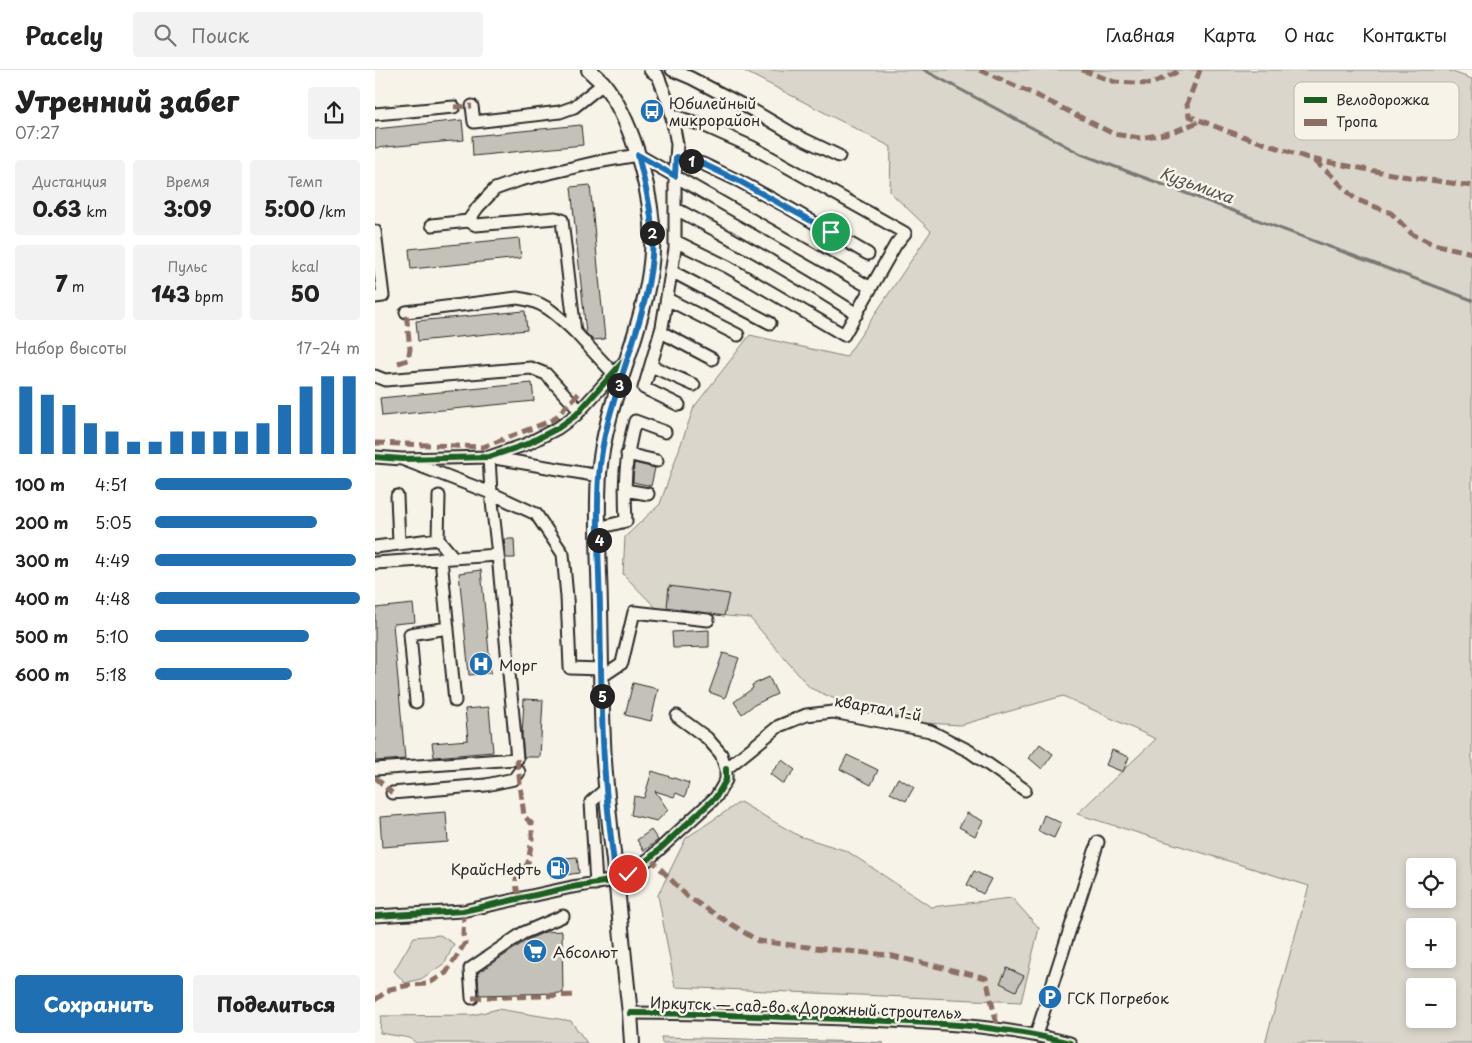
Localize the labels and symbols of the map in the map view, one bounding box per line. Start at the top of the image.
legend [1294,82,1459,140]
text: Велодорожка [1336,89,1430,110]
place label: Юбилейный микрорайон [669,91,760,131]
bus stop icon: Юбилейный микрорайон [639,98,665,124]
text: Тропа [1336,111,1378,132]
pin: 1 [679,148,703,174]
water label: Кузьмиха [1157,160,1238,209]
pin [810,211,852,253]
pin: 2 [639,220,665,246]
pin: 3 [607,372,631,398]
pin: 4 [587,528,611,552]
hospital icon: Морг [468,651,494,677]
place label: Морг [499,653,537,676]
pin: 5 [589,684,615,708]
street label: квартал 1-й [833,688,923,726]
pin [607,853,649,895]
fuel station icon: КрайсНефть [545,855,571,881]
place label: КрайсНефть [451,857,541,880]
supermarket icon: Абсолют [522,938,548,964]
place label: Абсолют [553,940,619,963]
parking icon: ГСК Погребок [1037,984,1063,1010]
place label: ГСК Погребок [1067,986,1169,1009]
street label: Иркутск — сад-во «Дорожный строитель» [650,990,963,1024]

